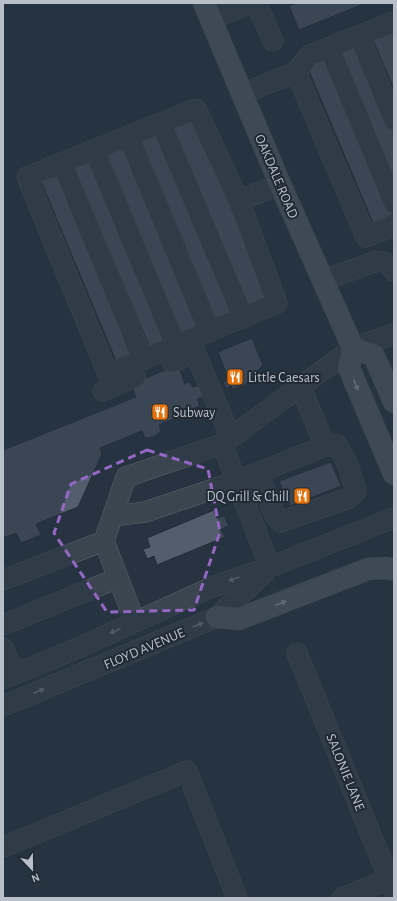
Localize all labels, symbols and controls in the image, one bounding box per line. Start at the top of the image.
street label: OAKDALE ROAD [252,132,300,220]
restaurant icon: Little Caesars [225,367,245,387]
place label: Little Caesars [248,371,320,385]
one-way arrow [353,379,359,391]
restaurant icon: Subway [150,402,170,422]
place label: Subway [173,406,215,420]
restaurant icon: DQ Grill & Chill [292,486,312,506]
place label: DQ Grill & Chill [207,490,289,504]
one-way arrow [227,576,239,582]
one-way arrow [275,600,287,606]
one-way arrow [192,622,204,628]
street label: FLOYD AVENUE [102,626,187,672]
one-way arrow [108,629,120,635]
one-way arrow [33,688,45,695]
street label: SALONIE LANE [323,732,367,813]
north arrow [12,849,52,889]
text: N [30,871,41,884]

